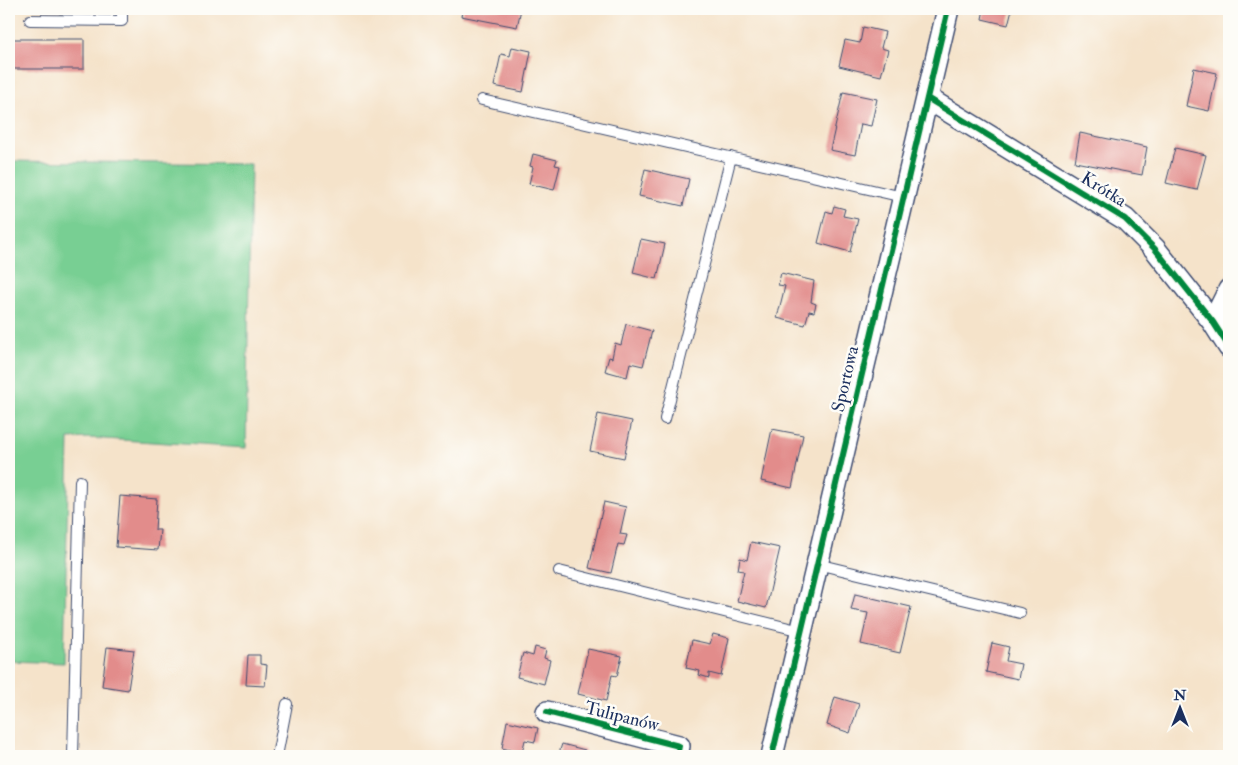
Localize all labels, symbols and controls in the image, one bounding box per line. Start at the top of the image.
street label: Krótka [1077,167,1131,213]
street label: Sportowa [827,343,864,414]
north arrow [1156,682,1206,732]
text: N [1173,687,1187,704]
street label: Tulipanów [582,696,662,737]

